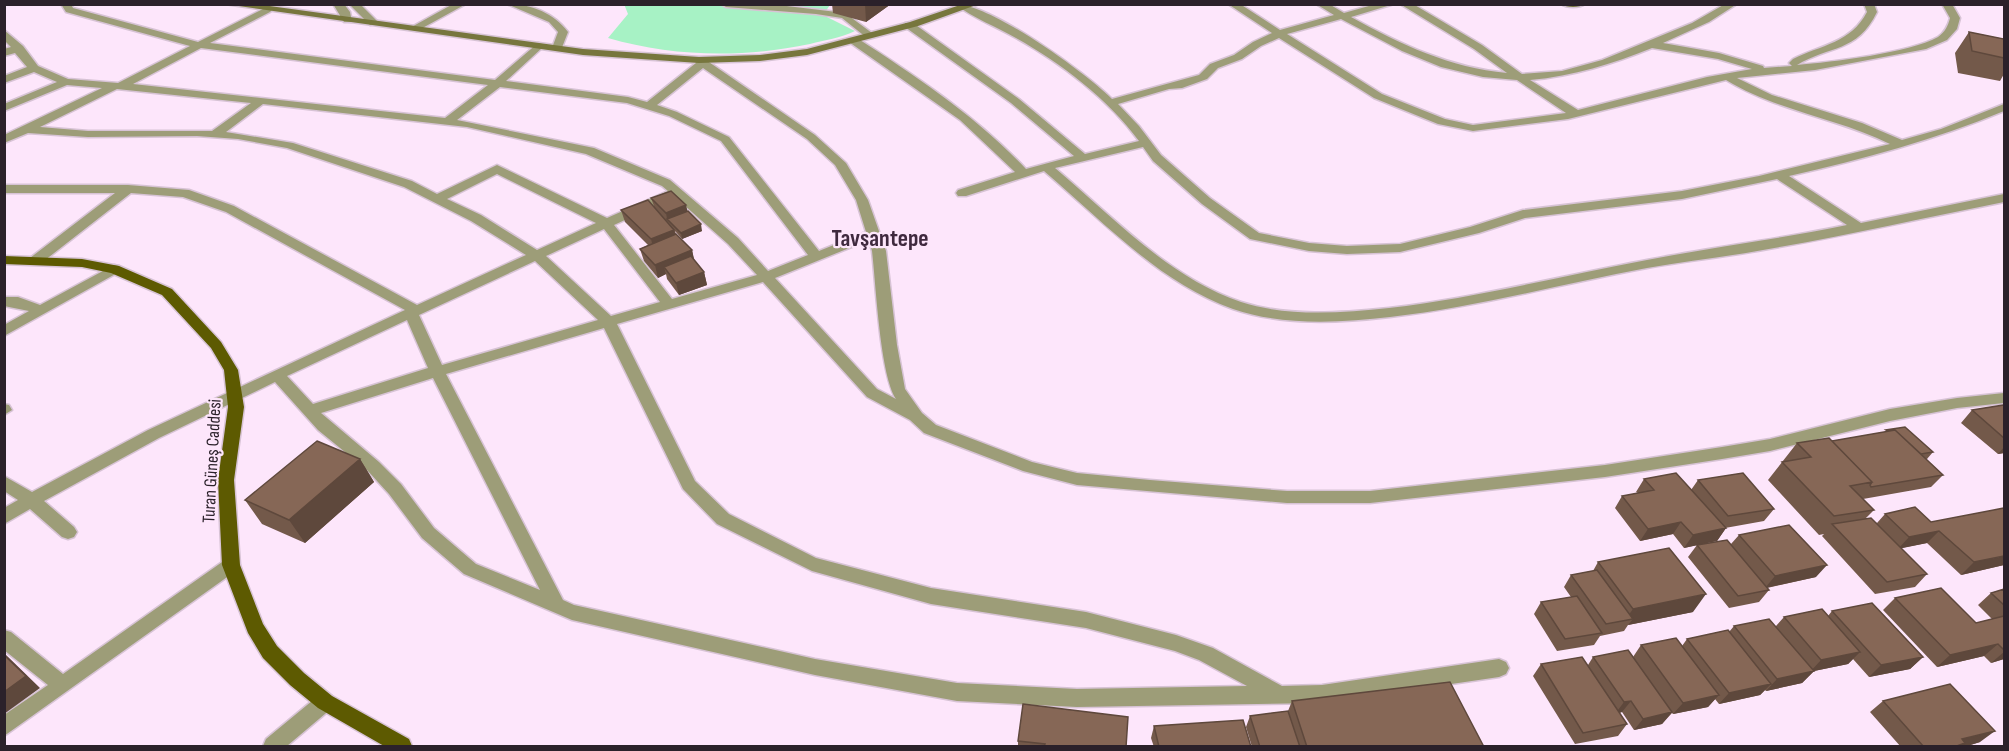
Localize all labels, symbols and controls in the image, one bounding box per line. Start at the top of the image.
district label: Tavşantepe [831,224,929,253]
street label: Turan Güneş Caddesi [198,398,226,524]

